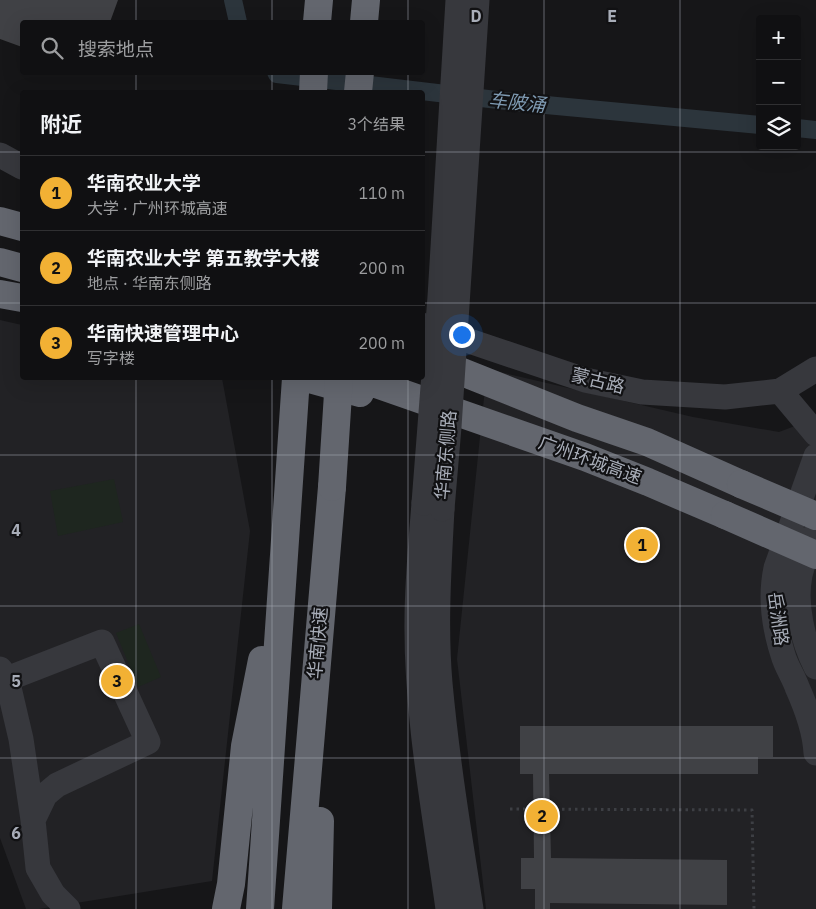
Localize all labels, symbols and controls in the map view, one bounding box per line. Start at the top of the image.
text: D [470,6,482,26]
text: E [607,6,617,26]
map controls [756,15,801,150]
button: + [756,15,801,60]
search box [20,20,425,75]
icon: search [38,34,66,62]
text: 搜索地点 [78,37,154,61]
button: − [756,60,801,105]
water label: 车陂涌 [487,87,549,117]
button: layers [756,105,801,150]
text: 附近 [40,110,82,138]
text: 3个结果 [347,114,405,134]
text: 华南农业大学 [87,171,201,195]
text: 1 [51,183,61,203]
text: 110 m [358,183,405,203]
text: 大学 · 广州环城高速 [87,198,228,218]
text: 华南农业大学 第五教学大楼 [87,246,320,270]
text: 2 [51,258,61,278]
text: 200 m [358,258,405,278]
text: 地点 · 华南东侧路 [87,273,212,293]
text: 华南快速管理中心 [87,321,239,345]
your location [449,322,475,348]
text: 3 [51,333,61,353]
text: 200 m [358,333,405,353]
text: 写字楼 [87,348,135,368]
street label: 蒙古路 [569,363,627,398]
street label: 华南东侧路 [430,409,461,501]
street label: 广州环城高速 [535,430,645,489]
text: 4 [11,520,21,540]
pin: 1 [626,526,658,564]
street label: 岳洲路 [763,591,794,647]
street label: 华南快速 [303,606,332,680]
pin: 3 [101,662,133,700]
text: 5 [11,671,21,691]
pin: 2 [526,797,558,835]
text: 6 [11,823,21,843]

